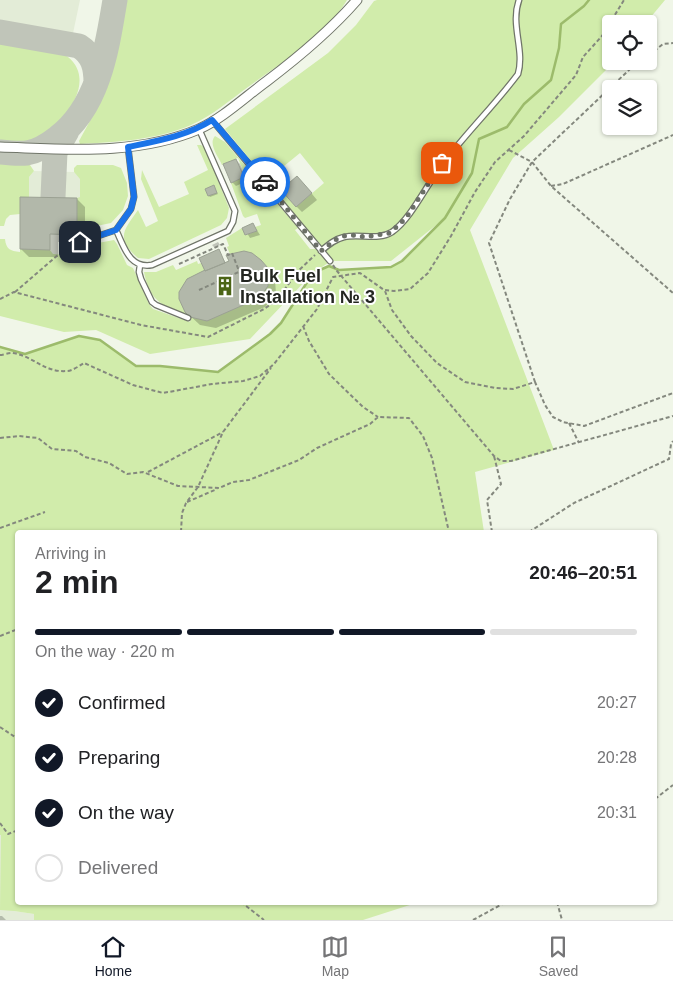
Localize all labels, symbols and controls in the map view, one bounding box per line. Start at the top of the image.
map controls [602,15,657,135]
button: locate [602,15,657,70]
button: layers [602,80,657,135]
pin [421,142,463,184]
icon: bag [428,149,456,177]
courier [240,157,290,207]
icon: car [251,168,279,196]
pin [59,221,101,263]
icon: home [66,228,94,256]
place label: Bulk Fuel Installation № 3 [240,266,375,307]
building icon: Bulk Fuel Installation № 3 [214,275,236,297]
text: Arriving in [35,545,106,562]
text: 20:46–20:51 [529,562,637,583]
text: 2 min [35,564,119,600]
text: On the way · 220 m [35,643,175,660]
icon: check [35,689,63,717]
text: Confirmed [78,692,166,713]
text: 20:27 [597,694,637,711]
icon: check [35,744,63,772]
text: Preparing [78,747,160,768]
text: 20:28 [597,749,637,766]
icon: check [35,799,63,827]
text: On the way [78,802,174,823]
text: 20:31 [597,804,637,821]
text: Delivered [78,857,158,878]
tab: Home [95,933,132,979]
tab: Map [321,933,349,979]
tab: Saved [539,933,578,979]

